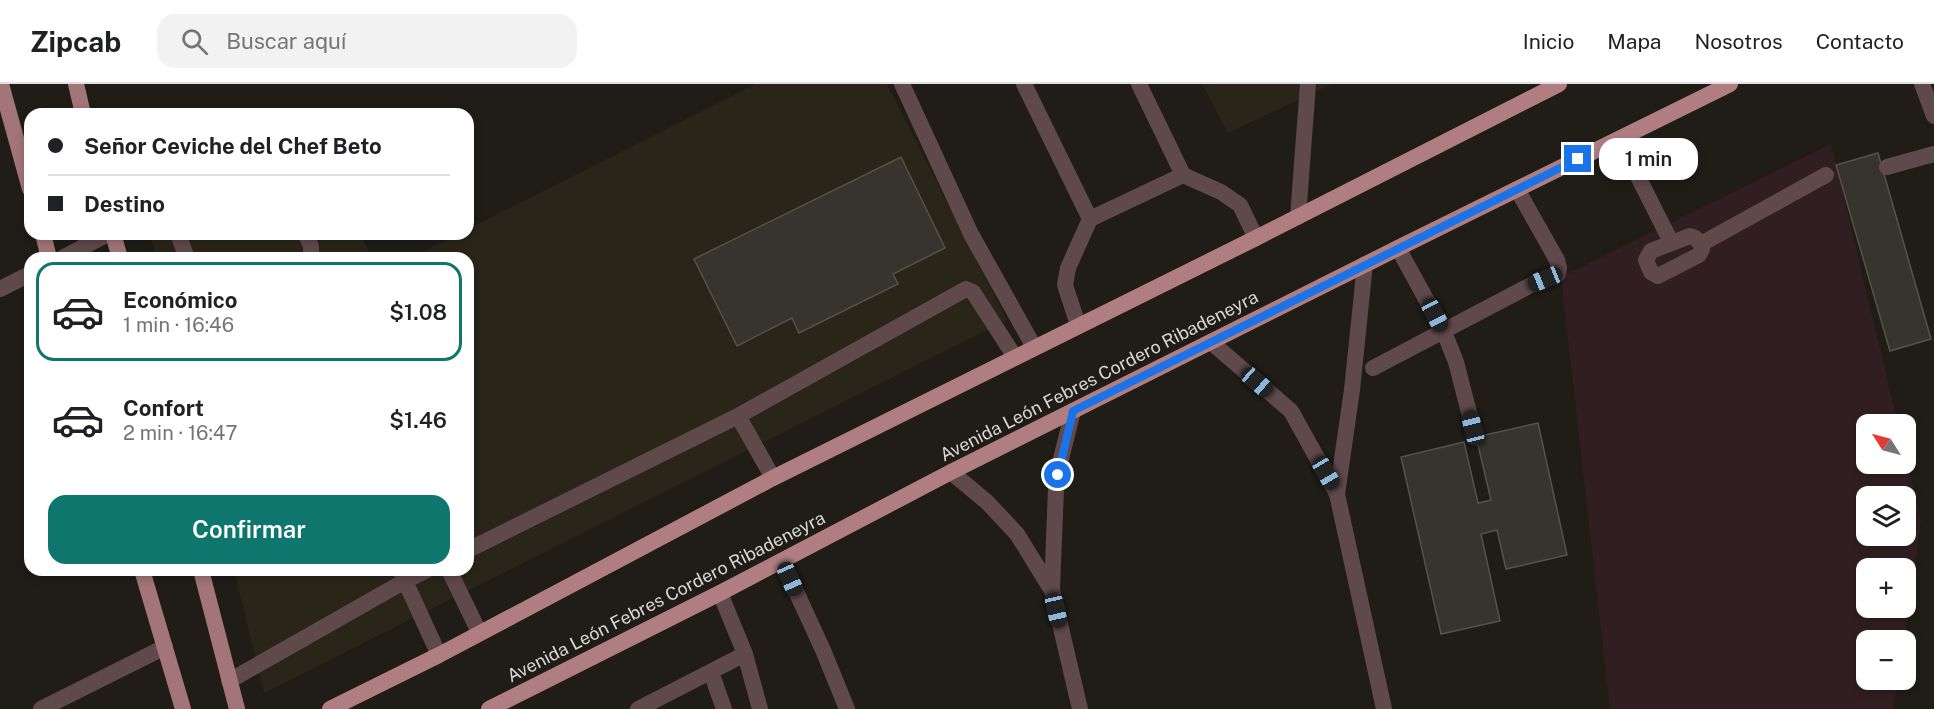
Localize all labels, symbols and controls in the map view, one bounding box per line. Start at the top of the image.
search box [157,14,577,68]
text: Zipcab [30,25,121,58]
icon: search [178,25,211,58]
text: Buscar aquí [226,28,346,54]
text: Inicio [1523,29,1574,54]
text: Mapa [1607,29,1661,54]
text: Nosotros [1694,29,1783,54]
text: Contacto [1816,29,1904,54]
text: Señor Ceviche del Chef Beto [84,133,382,159]
callout: 1 min [1599,138,1698,180]
route end [1564,145,1591,172]
text: 1 min [1625,147,1672,171]
text: Destino [84,191,165,217]
car [1525,264,1565,294]
icon: car [51,285,105,339]
street label: Avenida León Febres Cordero Ribadeneyra [936,286,1261,465]
text: Económico [123,287,238,313]
car [1419,295,1451,335]
text: $1.08 [389,299,447,325]
text: 1 min · 16:46 [123,313,234,337]
car [1238,363,1276,401]
icon: car [51,393,105,447]
text: Confort [123,395,204,421]
text: $1.46 [389,407,447,433]
car [1460,408,1486,448]
north arrow [1856,414,1916,474]
map controls [1856,414,1916,690]
text: 2 min · 16:47 [123,421,237,445]
car [1309,453,1343,493]
route start [1044,461,1071,488]
button: layers [1856,486,1916,546]
button: Confirmar [48,495,450,564]
street label: Avenida León Febres Cordero Ribadeneyra [503,507,828,686]
button: + [1856,558,1916,618]
car [774,559,806,599]
car [1043,590,1069,630]
button: − [1856,630,1916,690]

